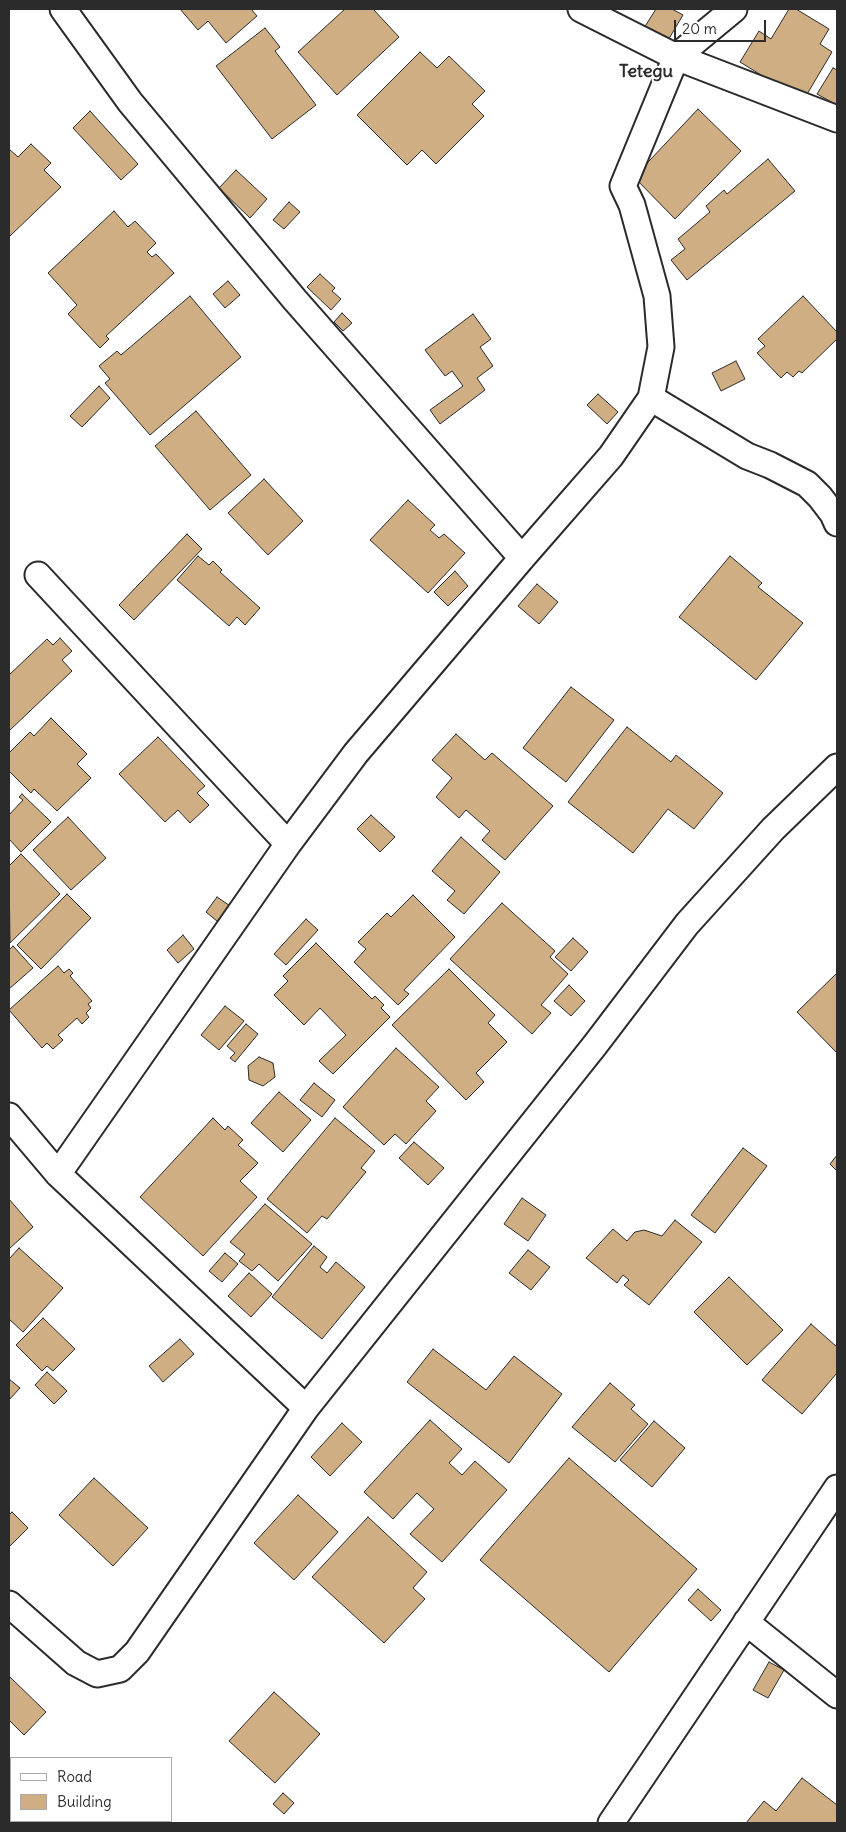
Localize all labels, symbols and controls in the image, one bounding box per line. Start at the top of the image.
scale bar [676,10,768,42]
text: 20 m [682,19,717,38]
district label: Tetegu [619,61,673,83]
legend [10,1757,172,1822]
text: Road [57,1767,92,1786]
text: Building [57,1792,112,1811]

